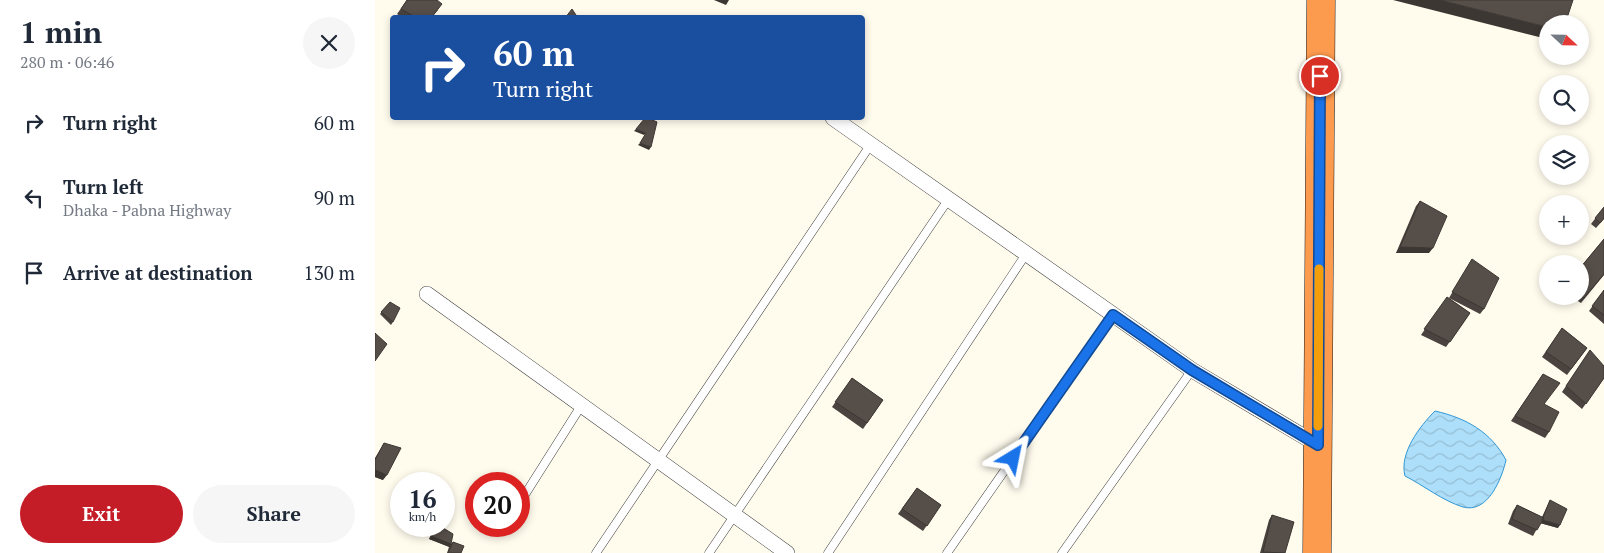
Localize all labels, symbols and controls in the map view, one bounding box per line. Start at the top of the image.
text: 1 min [20,12,102,52]
north arrow [1539,15,1589,65]
map controls [1539,15,1589,305]
button: close [303,17,355,69]
text: 60 m [493,30,574,76]
icon: right [410,35,475,100]
text: 280 m · 06:46 [20,51,114,73]
pin [1299,55,1341,97]
icon: arrive [1306,62,1334,90]
text: Turn right [493,74,593,103]
button: search [1539,75,1589,125]
icon: right [20,109,48,137]
text: Turn right [63,110,157,135]
text: 60 m [314,110,355,135]
button: layers [1539,135,1589,185]
text: Turn left [63,174,144,199]
icon: left [20,184,48,212]
text: 90 m [314,185,355,210]
button: + [1539,195,1589,245]
text: Dhaka - Pabna Highway [63,199,231,221]
button: − [1539,255,1589,305]
icon: arrive [20,259,48,287]
text: Arrive at destination [63,260,252,285]
text: 130 m [304,260,355,285]
position arrow [986,431,1038,483]
speed limit sign: 20 [465,472,530,537]
text: 16 [408,482,437,515]
button: Exit [20,485,183,543]
button: Share [193,485,355,543]
text: km/h [409,509,436,524]

